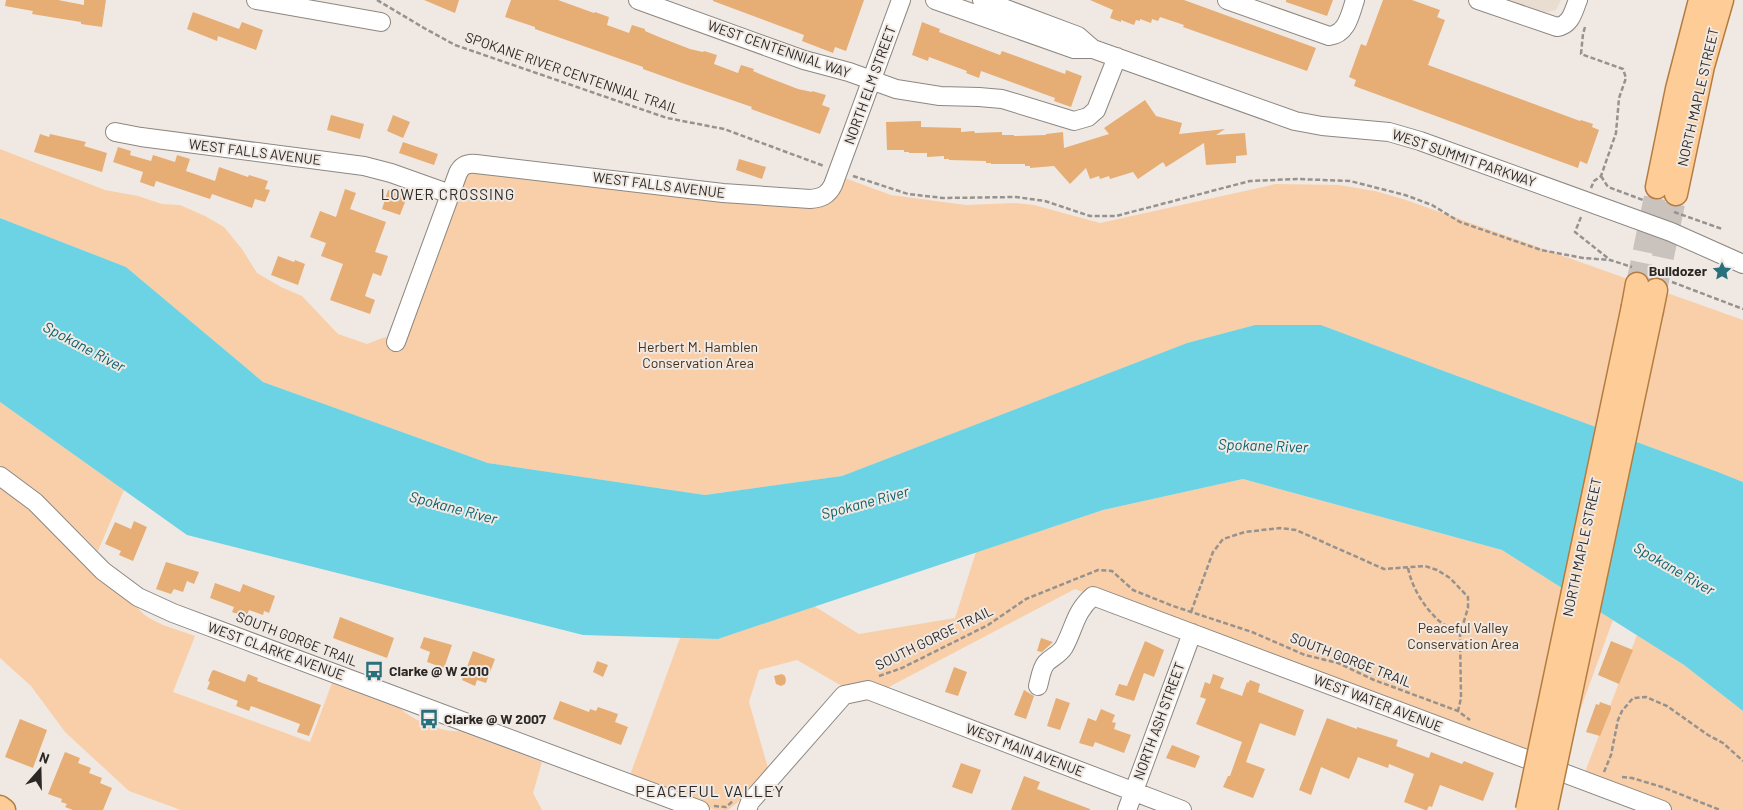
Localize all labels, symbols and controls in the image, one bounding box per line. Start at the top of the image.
street label: WEST CENTENNIAL WAY [705,16,853,81]
street label: NORTH ELM STREET [840,23,899,147]
street label: NORTH MAPLE STREET [1673,26,1722,168]
street label: SPOKANE RIVER CENTENNIAL TRAIL [463,28,681,117]
street label: WEST SUMMIT PARKWAY [1390,125,1538,190]
street label: WEST FALLS AVENUE [188,135,322,168]
street label: WEST FALLS AVENUE [592,168,726,201]
district label: LOWER CROSSING [381,185,515,203]
place icon: Bulldozer [1711,260,1733,282]
place label: Bulldozer [1649,262,1708,279]
water label: Spokane River [40,317,129,376]
park label: Herbert M. Hamblen Conservation Area [638,338,758,371]
water label: Spokane River [1218,434,1309,456]
street label: NORTH MAPLE STREET [1558,476,1605,618]
water label: Spokane River [819,481,911,522]
water label: Spokane River [407,487,500,528]
water label: Spokane River [1631,538,1719,599]
street label: SOUTH GORGE TRAIL [872,602,995,673]
street label: SOUTH GORGE TRAIL [234,608,360,670]
street label: WEST CLARKE AVENUE [205,618,347,683]
park label: Peaceful Valley Conservation Area [1407,619,1519,652]
street label: SOUTH GORGE TRAIL [1288,629,1414,691]
bus stop icon: Clarke @ W 2010 [363,660,385,682]
street label: NORTH ASH STREET [1129,660,1188,782]
place label: Clarke @ W 2010 [389,662,489,679]
street label: WEST WATER AVENUE [1311,670,1445,735]
bus stop icon: Clarke @ W 2007 [418,708,440,730]
place label: Clarke @ W 2007 [444,710,546,727]
street label: WEST MAIN AVENUE [964,719,1087,780]
north arrow [15,745,65,795]
text: N [37,748,52,767]
district label: PEACEFUL VALLEY [635,781,785,800]

